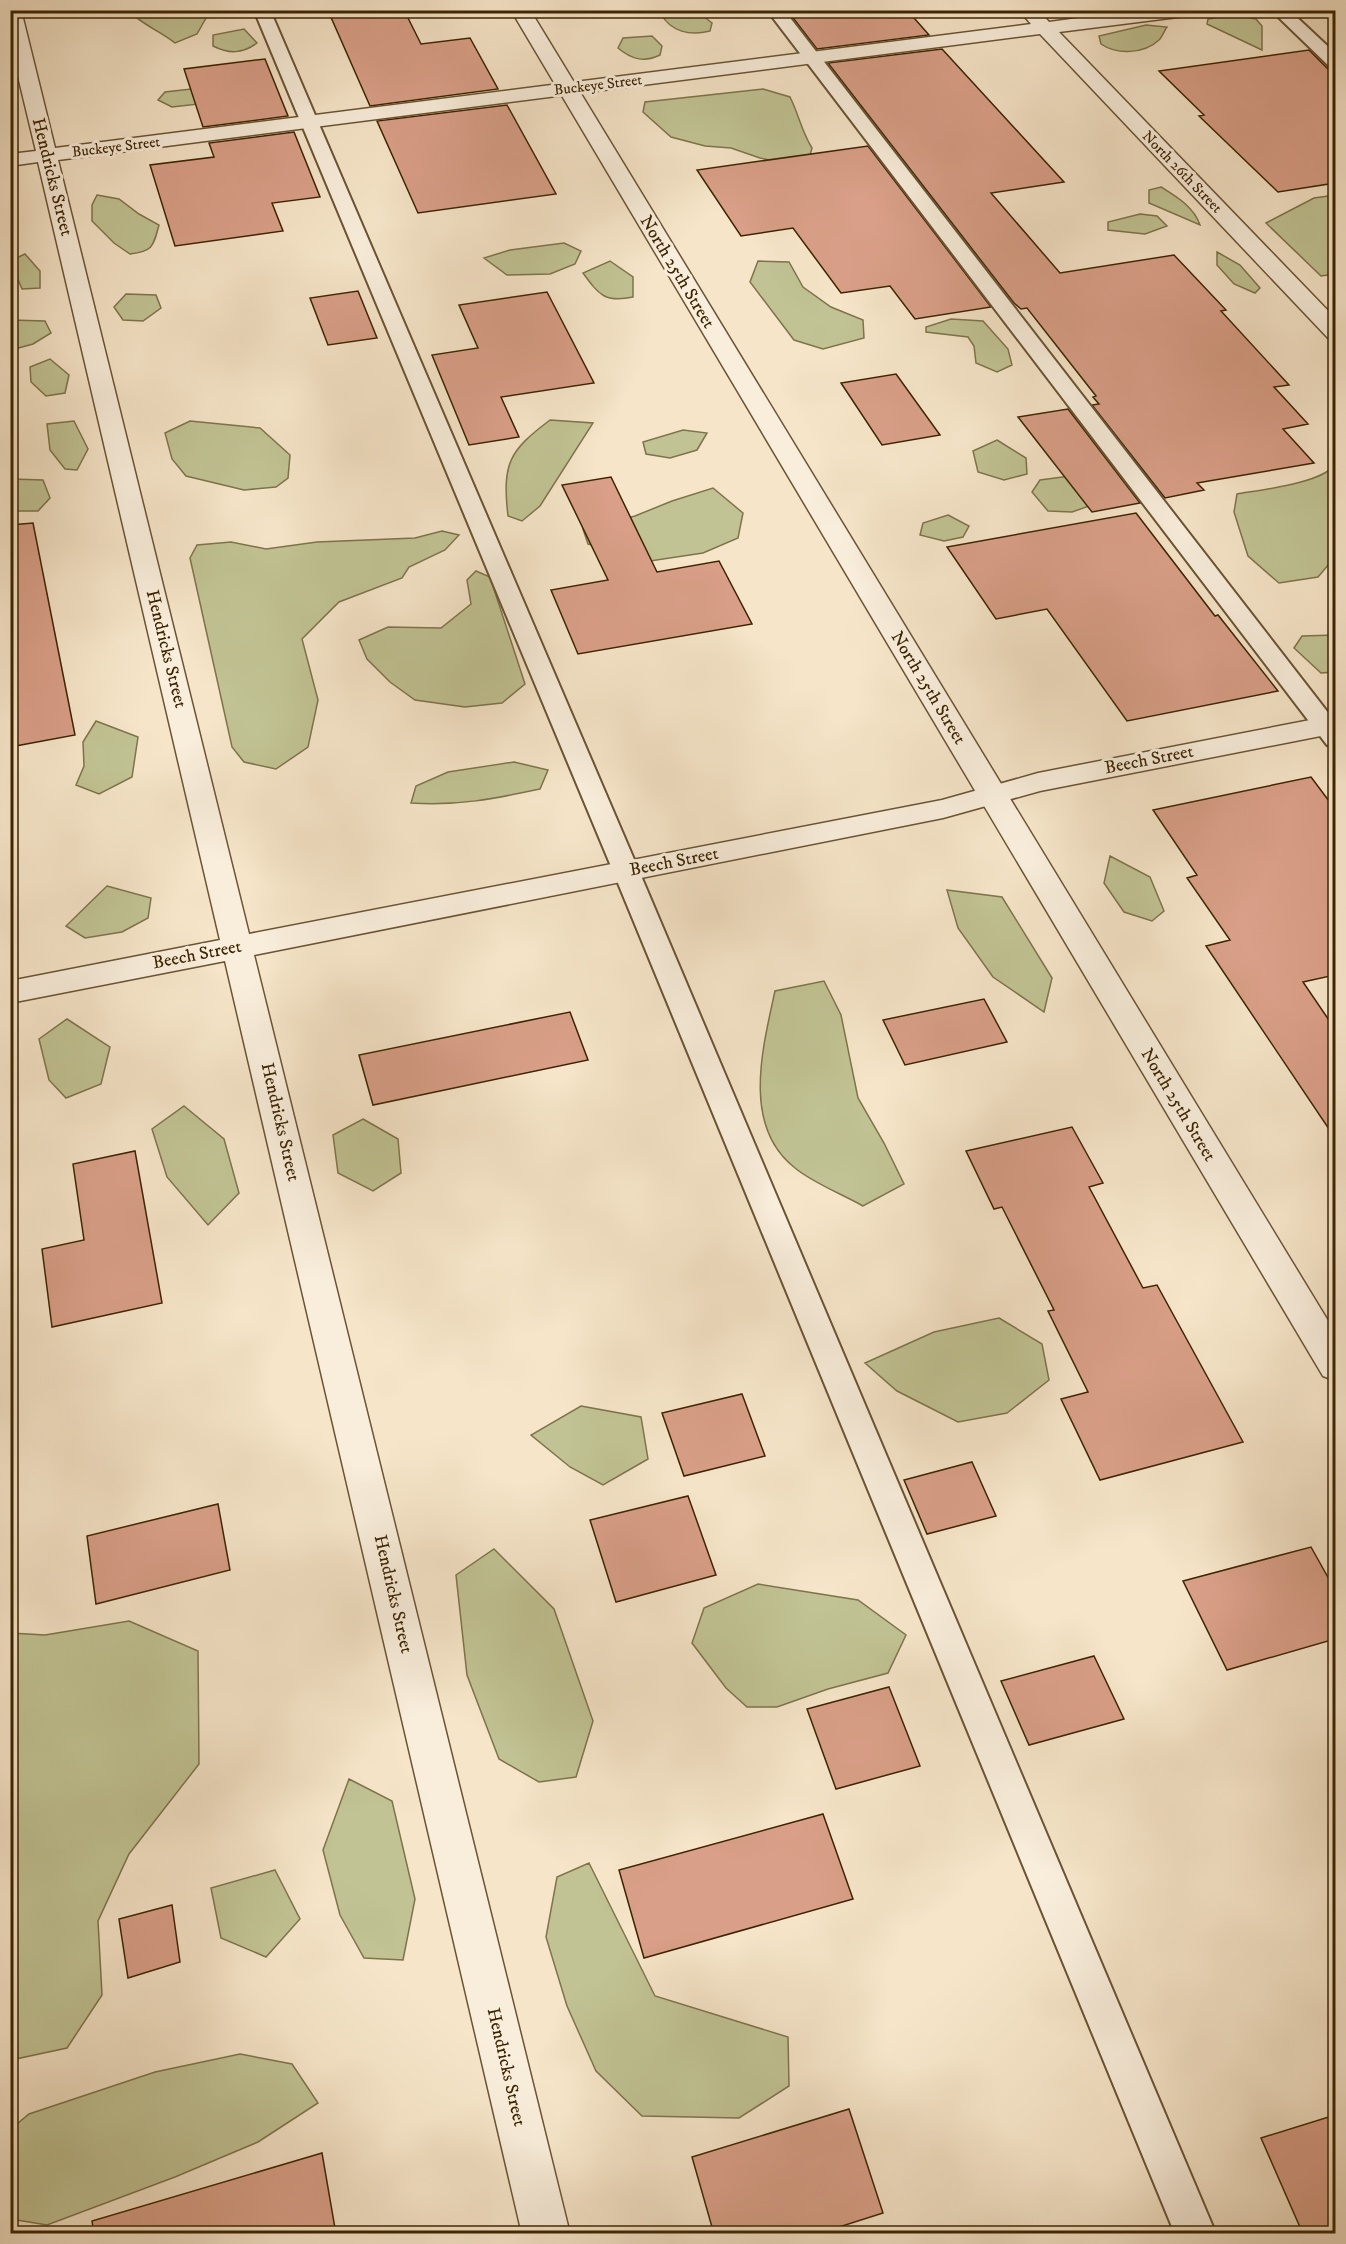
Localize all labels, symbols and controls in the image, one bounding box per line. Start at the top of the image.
street label: Buckeye Street [553,70,643,100]
street label: Hendricks Street [27,116,77,239]
street label: North 26th Street [1138,127,1226,217]
street label: Buckeye Street [71,132,161,162]
street label: North 25th Street [635,211,720,333]
street label: Hendricks Street [141,588,191,711]
street label: North 25th Street [886,627,971,749]
street label: Beech Street [1103,741,1195,779]
street label: Beech Street [628,843,720,881]
street label: Beech Street [151,936,243,974]
street label: North 25th Street [1136,1044,1221,1166]
street label: Hendricks Street [256,1061,304,1184]
street label: Hendricks Street [369,1533,417,1656]
street label: Hendricks Street [482,2006,530,2129]

